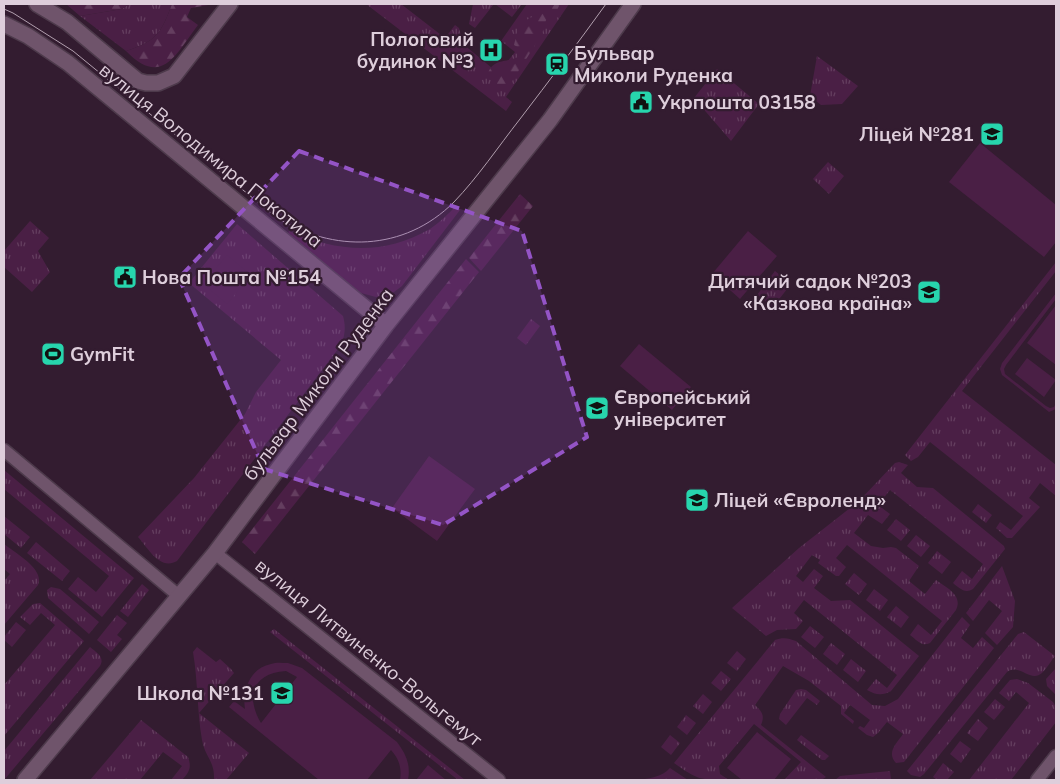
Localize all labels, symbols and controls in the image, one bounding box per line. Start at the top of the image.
place label: Пологовий будинок №3 [357,27,474,73]
hospital icon: Пологовий будинок №3 [478,37,504,63]
place label: Бульвар Миколи Руденка [574,41,733,87]
station icon: Бульвар Миколи Руденка [544,51,570,77]
street label: вулиця Володимира Покотила [95,57,327,253]
public building icon: Укрпошта 03158 [628,89,654,115]
place label: Укрпошта 03158 [657,90,816,114]
school or university icon: Ліцей №281 [979,121,1005,147]
place label: Ліцей №281 [859,122,974,146]
public building icon: Нова Пошта №154 [112,264,138,290]
place label: Нова Пошта №154 [142,265,321,289]
place label: Дитячий садок №203 «Казкова країна» [708,269,912,315]
school or university icon: Дитячий садок №203 «Казкова країна» [916,279,942,305]
street label: бульвар Миколи Руденка [238,283,398,485]
sports icon: GymFit [40,341,66,367]
place label: GymFit [70,342,135,366]
place label: Європейський університет [614,385,751,431]
school or university icon: Європейський університет [584,395,610,421]
school or university icon: Ліцей «Євроленд» [684,487,710,513]
place label: Ліцей «Євроленд» [714,488,886,512]
street label: вулиця Литвиненко-Вольгемут [251,553,488,751]
school or university icon: Школа №131 [269,680,295,706]
place label: Школа №131 [137,681,264,705]

